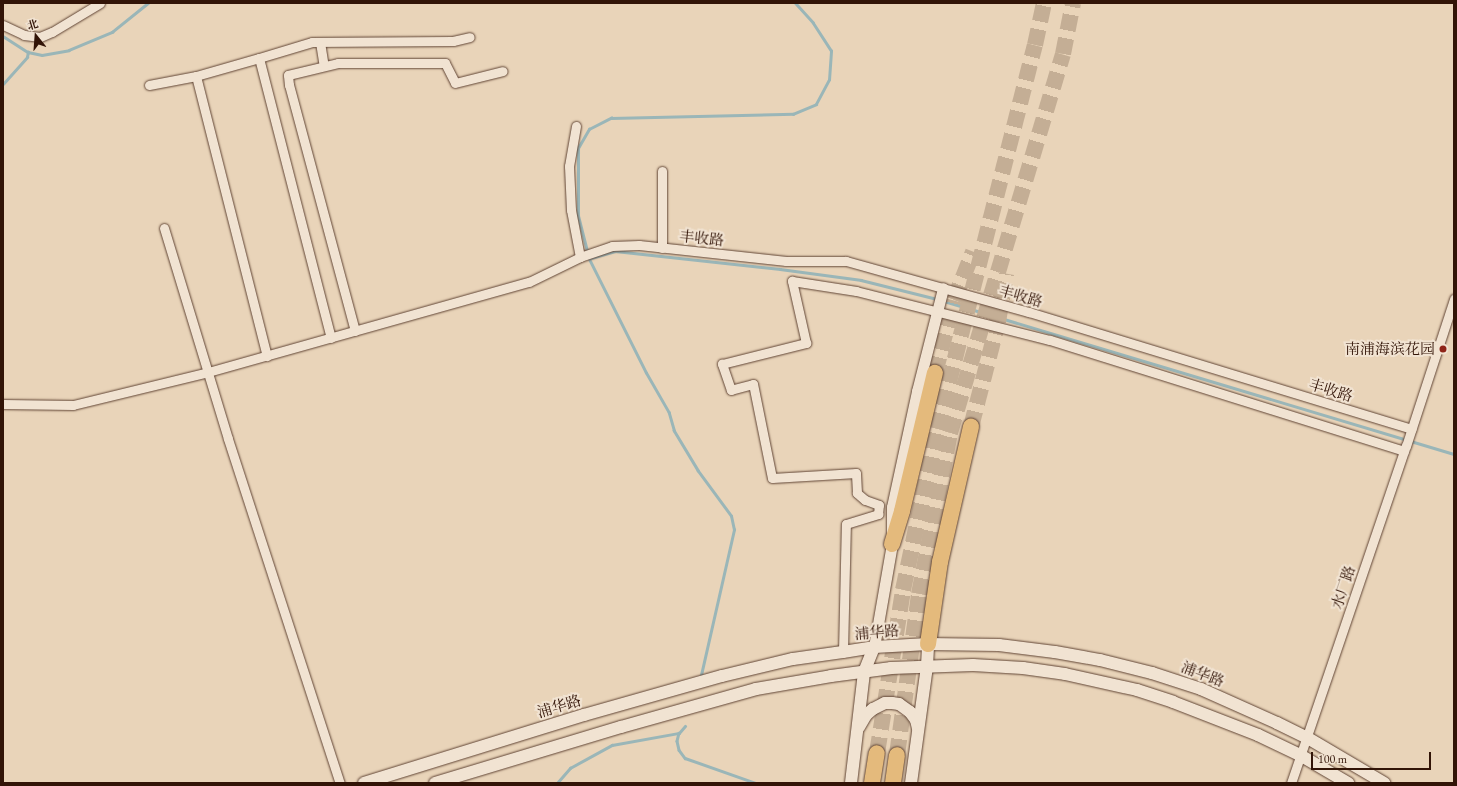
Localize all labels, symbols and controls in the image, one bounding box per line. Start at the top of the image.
north arrow [16,16,56,56]
text: 北 [25,16,40,33]
street label: 丰收路 [679,227,725,249]
street label: 丰收路 [997,281,1045,311]
place label: 南浦海滨花园 [1345,340,1435,358]
marker: 南浦海滨花园 [1438,344,1448,354]
street label: 丰收路 [1307,375,1355,405]
street label: 水厂路 [1327,563,1359,611]
street label: 浦华路 [854,621,900,643]
street label: 浦华路 [1179,658,1227,690]
street label: 浦华路 [535,691,583,721]
scale bar [1313,744,1433,770]
text: 100 m [1318,751,1347,767]

